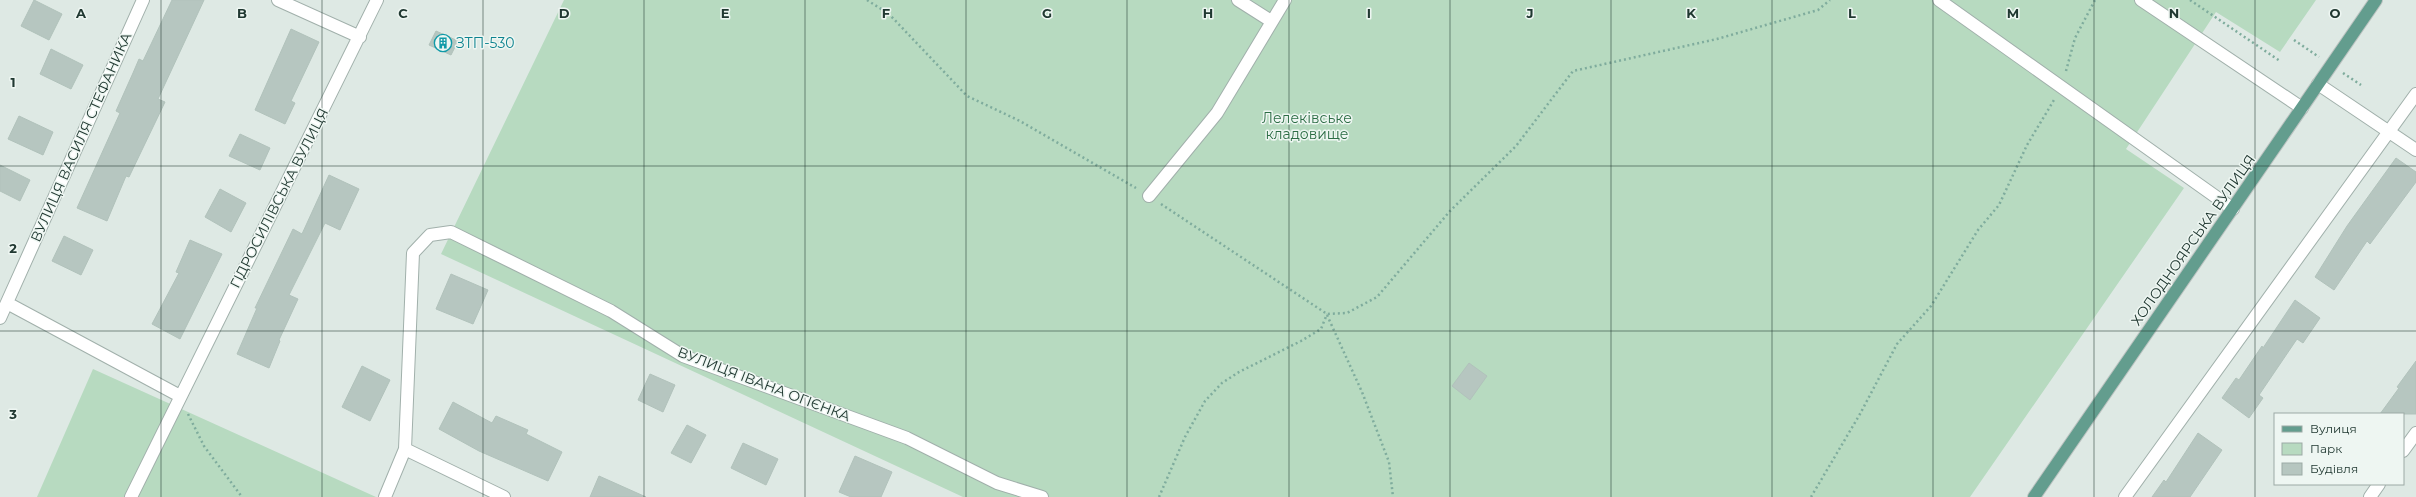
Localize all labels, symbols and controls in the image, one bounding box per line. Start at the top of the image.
text: A [75,5,87,21]
text: B [237,5,247,21]
text: C [398,5,408,21]
text: D [559,5,570,21]
text: E [721,5,730,21]
text: F [882,5,890,21]
text: G [1042,5,1052,21]
text: H [1203,5,1213,21]
text: I [1367,5,1371,21]
text: J [1525,5,1534,21]
text: K [1686,5,1696,21]
text: L [1848,5,1856,21]
text: M [2007,5,2019,21]
text: N [2169,5,2179,21]
text: O [2330,5,2341,21]
street label: ВУЛИЦЯ ВАСИЛЯ СТЕФАНИКА [27,29,136,245]
building icon: ЗТП-530 [433,33,453,53]
place label: ЗТП-530 [456,34,515,52]
text: 1 [10,74,16,90]
street label: ГІДРОСИЛІВСЬКА ВУЛИЦЯ [226,105,332,291]
park label: Лелеківське кладовище [1262,109,1352,143]
street label: ХОЛОДНОЯРСЬКА ВУЛИЦЯ [2127,151,2259,329]
text: 2 [9,240,17,256]
street label: ВУЛИЦЯ ІВАНА ОГІЄНКА [675,343,854,426]
text: 3 [8,406,17,422]
legend [2274,413,2404,485]
text: Вулиця [2310,421,2357,436]
text: Парк [2310,441,2342,456]
text: Будівля [2310,461,2358,476]

